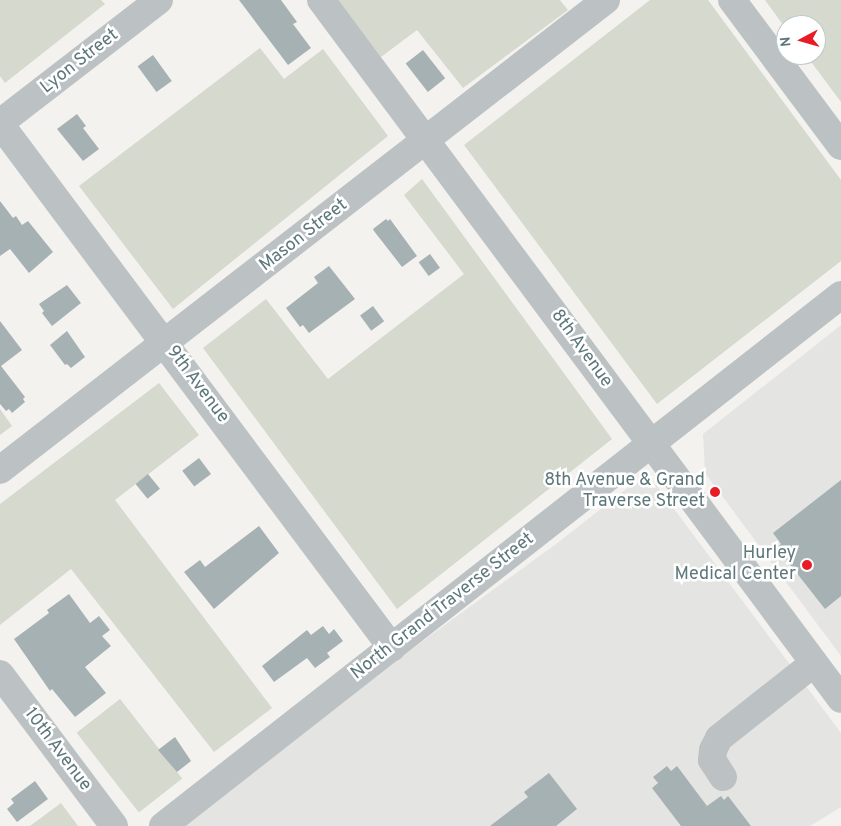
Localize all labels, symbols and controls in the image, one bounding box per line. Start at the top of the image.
north arrow [776,15,826,65]
street label: Lyon Street [37,25,123,99]
text: N [778,36,796,47]
street label: Mason Street [256,195,352,277]
street label: 8th Avenue [545,306,617,392]
street label: 9th Avenue [161,342,233,428]
place label: 8th Avenue & Grand Traverse Street [543,471,705,514]
marker: 8th Avenue & Grand Traverse Street [709,486,721,498]
street label: North Grand Traverse Street [347,529,539,685]
place label: Hurley Medical Center [675,544,796,586]
marker: Hurley Medical Center [800,558,814,572]
street label: 10th Avenue [19,704,95,796]

